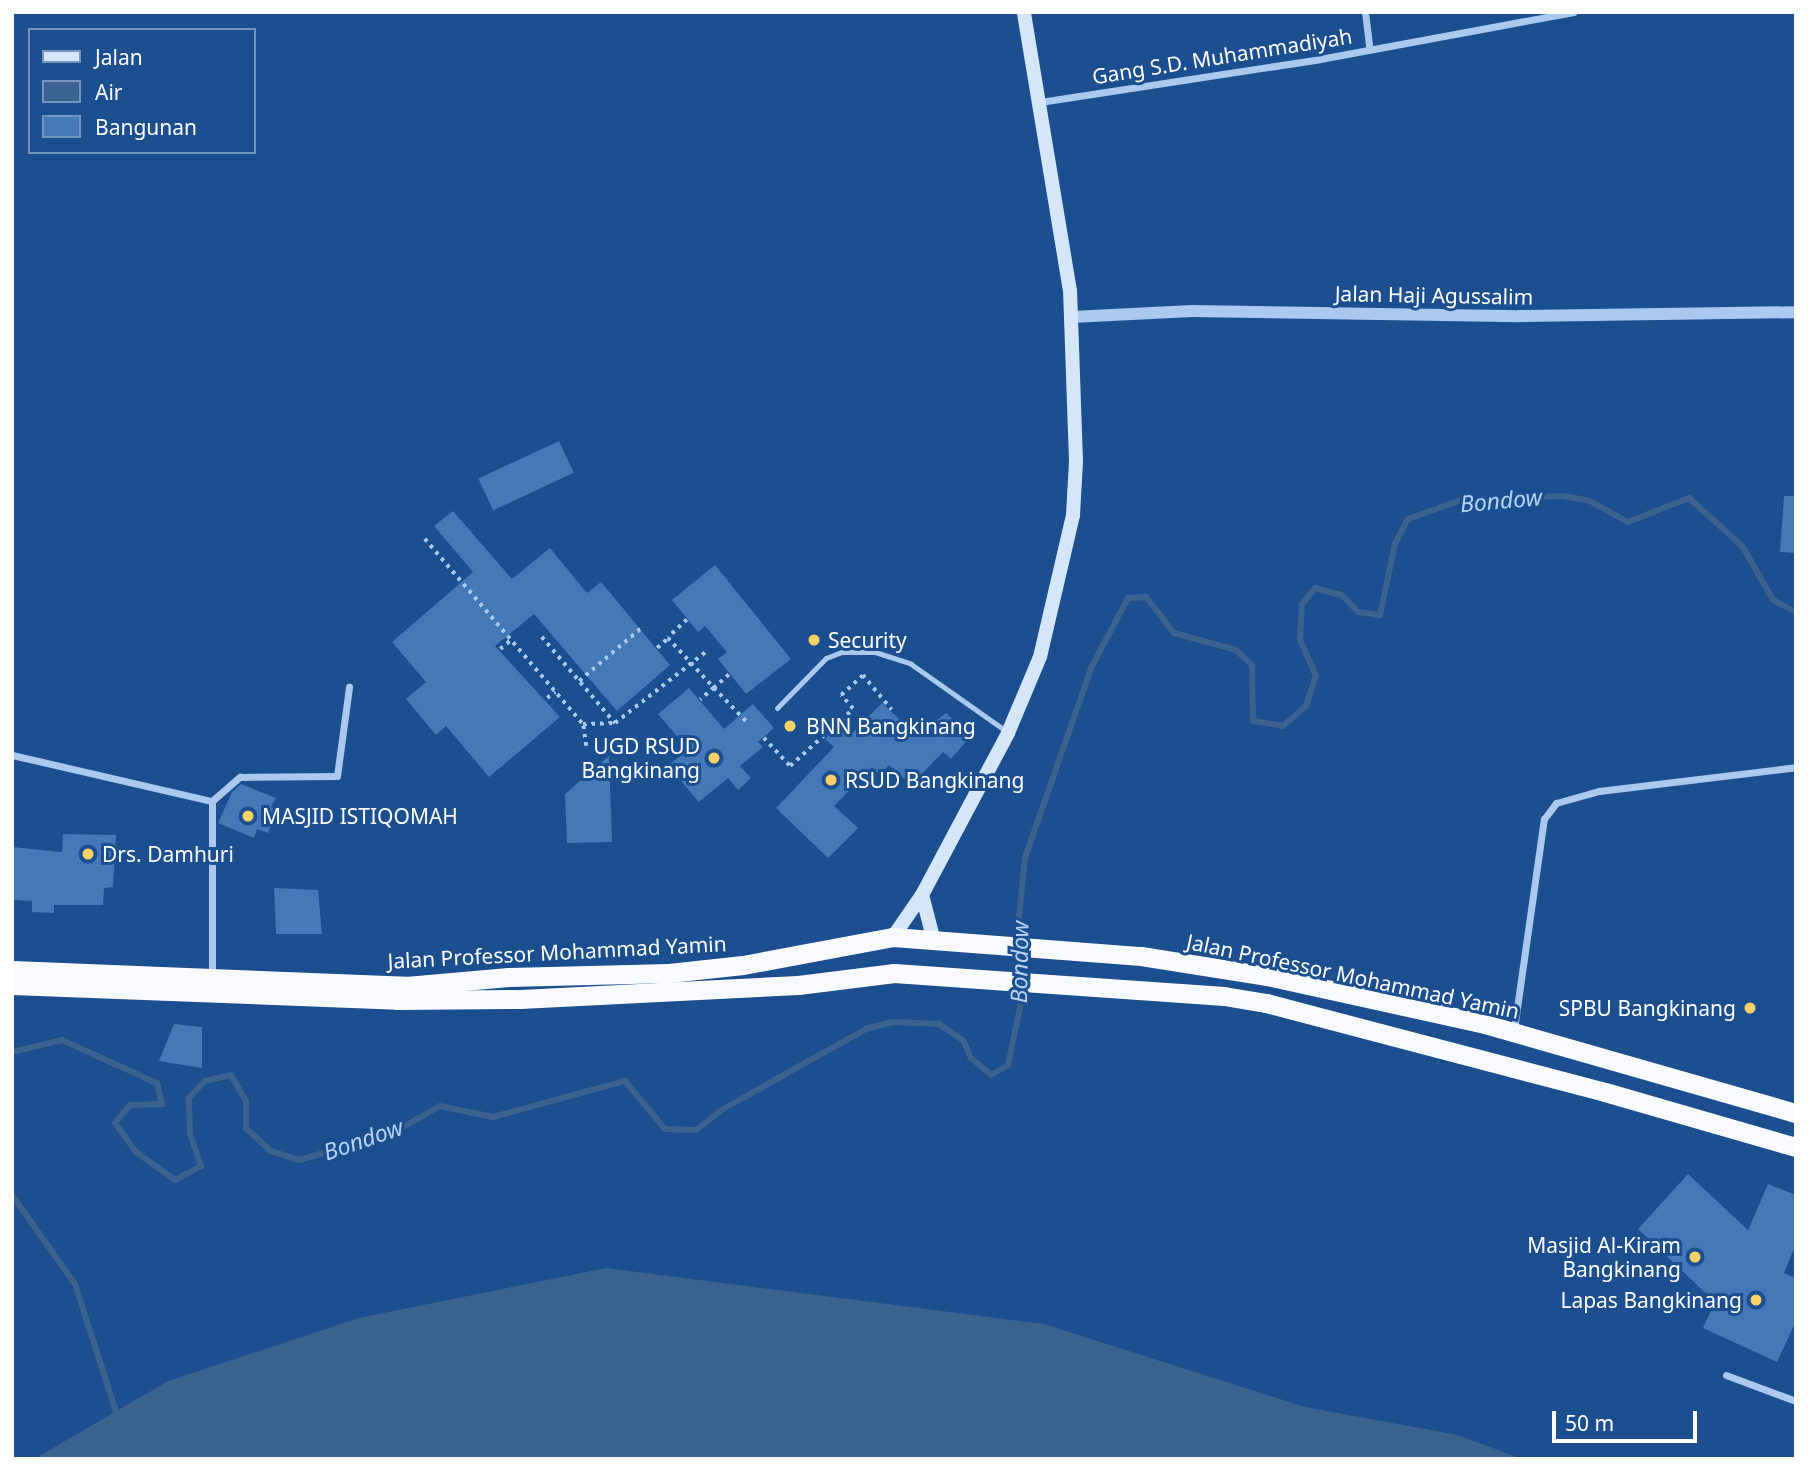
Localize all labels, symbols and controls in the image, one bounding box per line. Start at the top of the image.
street label: Gang S.D. Muhammadiyah [1090,23,1354,89]
legend [28,28,256,154]
text: Jalan [95,43,143,71]
text: Air [95,78,123,106]
text: Bangunan [95,113,197,141]
street label: Jalan Haji Agussalim [1335,281,1533,309]
water label: Bondow [1459,483,1543,517]
place label: Security [828,627,907,653]
marker: Security [806,632,822,648]
place label: BNN Bangkinang [806,713,976,739]
marker: BNN Bangkinang [780,716,800,736]
place label: UGD RSUD Bangkinang [581,733,700,783]
marker: UGD RSUD Bangkinang [706,750,722,766]
place label: RSUD Bangkinang [845,767,1024,793]
marker: RSUD Bangkinang [823,772,839,788]
place label: MASJID ISTIQOMAH [262,803,458,829]
marker: MASJID ISTIQOMAH [240,808,256,824]
place label: Drs. Damhuri [102,841,234,867]
marker: Drs. Damhuri [80,846,96,862]
water label: Bondow [1004,921,1034,1003]
street label: Jalan Professor Mohammad Yamin [1184,928,1522,1024]
street label: Jalan Professor Mohammad Yamin [387,931,727,973]
place label: SPBU Bangkinang [1559,995,1736,1021]
marker: SPBU Bangkinang [1742,1000,1758,1016]
water label: Bondow [320,1113,406,1165]
place label: Masjid Al-Kiram Bangkinang [1527,1232,1681,1282]
marker: Masjid Al-Kiram Bangkinang [1687,1249,1703,1265]
place label: Lapas Bangkinang [1560,1287,1742,1313]
marker: Lapas Bangkinang [1748,1292,1764,1308]
scale bar [1556,1398,1701,1442]
text: 50 m [1565,1409,1614,1437]

